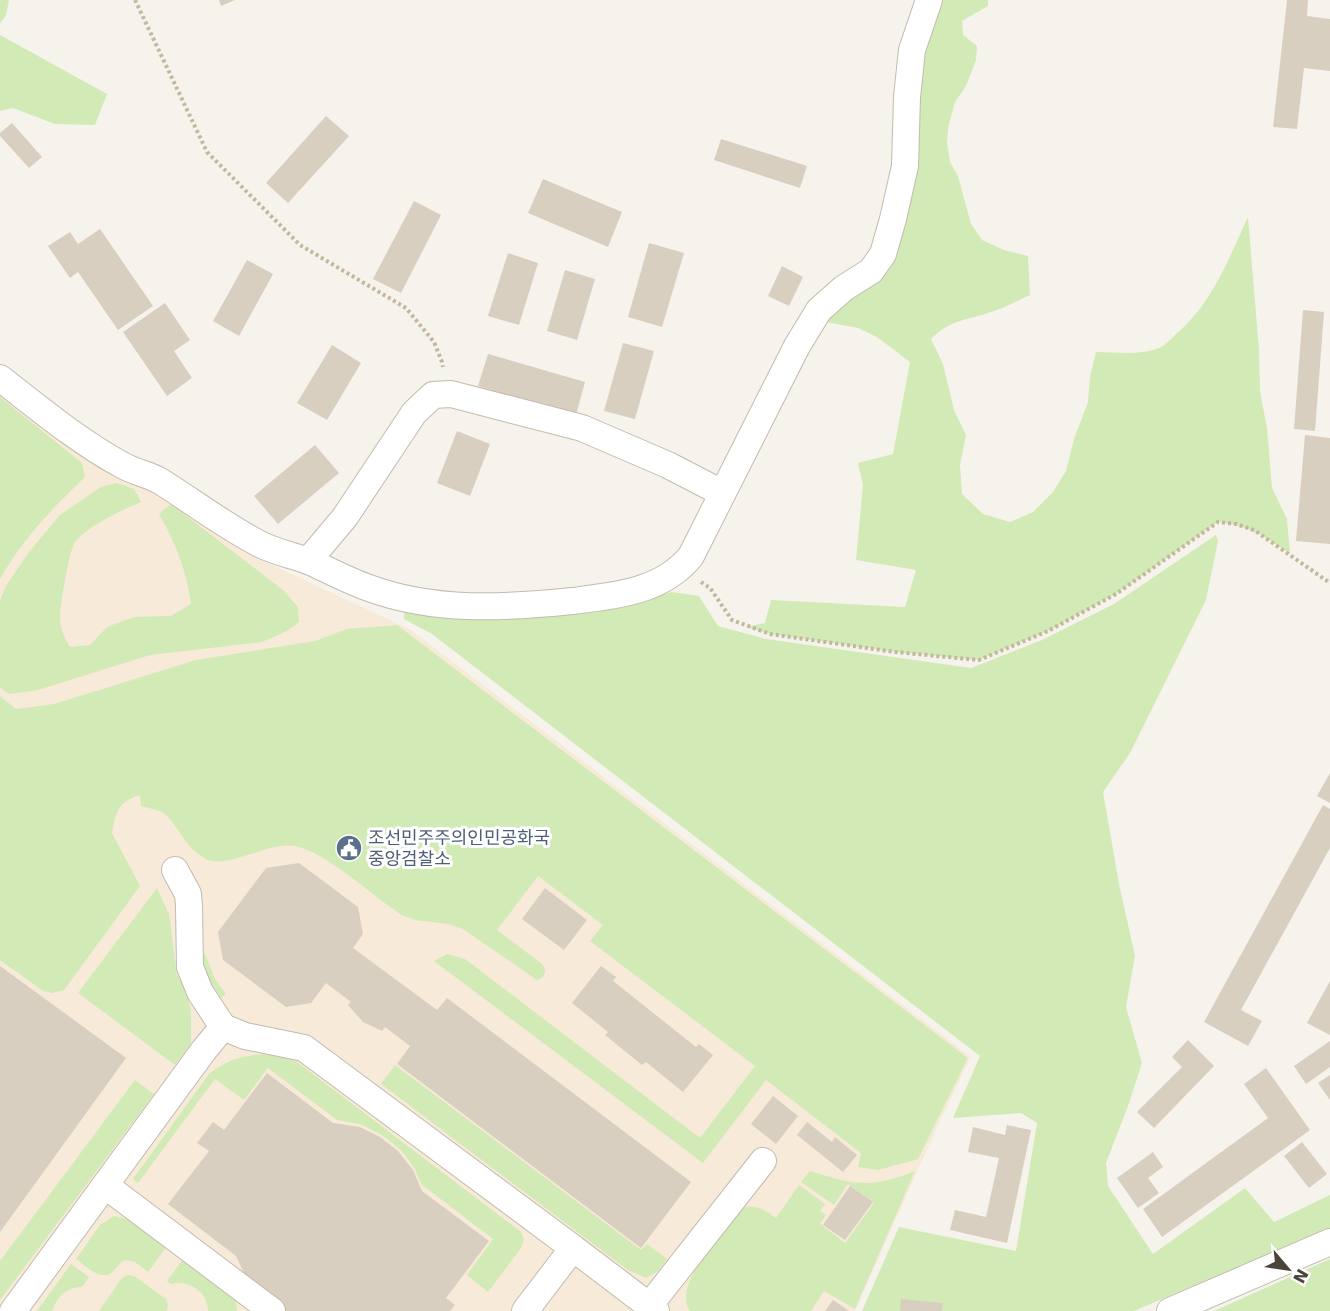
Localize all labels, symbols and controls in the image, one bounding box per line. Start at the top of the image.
place label: 조선민주주의인민공화국 중앙검찰소 [368,827,550,869]
public building icon: 조선민주주의인민공화국 중앙검찰소 [334,833,364,863]
north arrow [1258,1239,1318,1299]
text: N [1289,1266,1312,1286]

